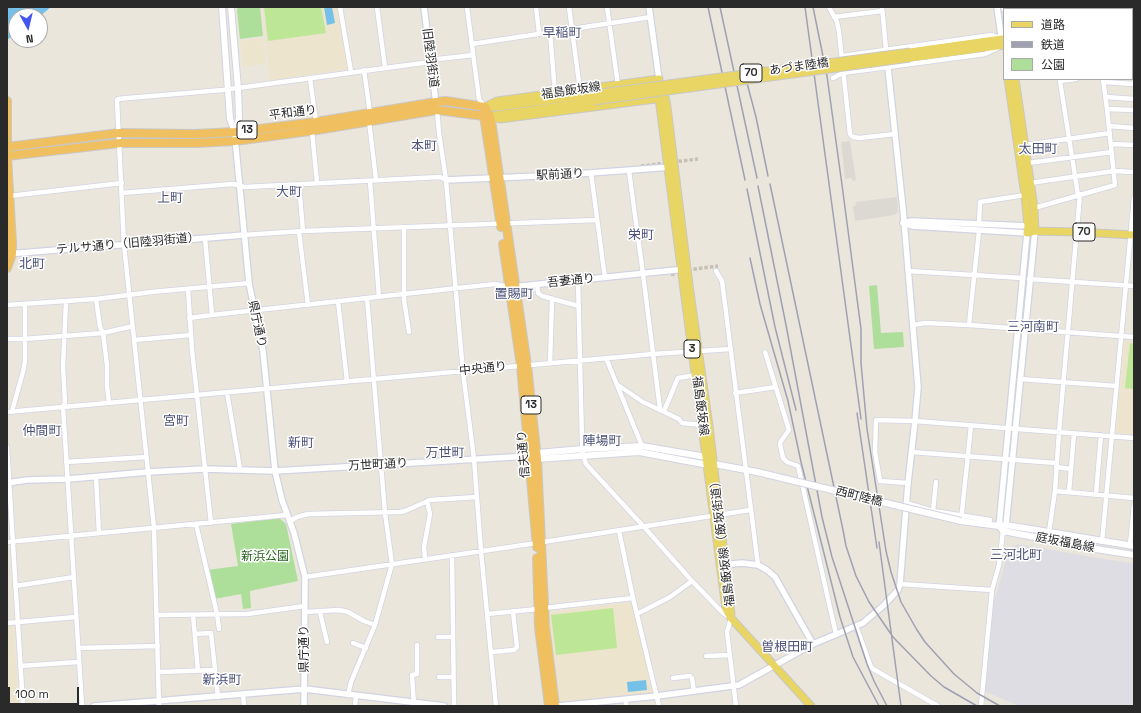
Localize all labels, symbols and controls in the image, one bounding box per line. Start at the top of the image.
north arrow [8,8,48,48]
legend [1003,8,1133,80]
text: 道路 [1041,17,1065,33]
district label: 早稲町 [543,25,581,41]
street label: 旧陸羽街道 [419,27,441,89]
text: N [25,31,34,46]
text: 鉄道 [1041,37,1065,53]
street label: あづま陸橋 [768,56,830,78]
text: 公園 [1041,57,1065,73]
road number: 70 [740,64,762,82]
street label: 福島飯坂線 [540,80,602,102]
street label: 平和通り [268,103,318,123]
road number: 13 [237,121,257,139]
district label: 本町 [411,138,437,154]
district label: 太田町 [1019,141,1057,157]
street label: 駅前通り [536,167,584,183]
district label: 大町 [276,184,302,200]
district label: 上町 [157,190,183,206]
road number: 70 [1073,223,1095,241]
district label: 栄町 [628,227,654,243]
street label: テルサ通り（旧陸羽街道） [56,231,200,257]
district label: 北町 [19,256,45,272]
street label: 吾妻通り [546,271,596,291]
district label: 置賜町 [495,286,533,302]
street label: 県庁通り [245,299,269,349]
district label: 三河南町 [1007,319,1059,335]
road number: 3 [684,340,700,358]
street label: 中央通り [458,359,508,379]
street label: 福島飯坂線 [689,375,711,437]
road number: 13 [521,396,541,414]
district label: 宮町 [163,413,189,429]
district label: 仲間町 [23,423,61,439]
street label: 信夫通り [515,429,533,479]
district label: 陣場町 [583,433,621,449]
district label: 新町 [288,435,314,451]
district label: 万世町 [426,445,464,461]
street label: 万世町通り [348,456,408,474]
street label: 福島飯坂線（飯坂街道） [708,475,738,607]
street label: 西町陸橋 [834,484,884,510]
street label: 庭坂福島線 [1034,530,1096,556]
district label: 三河北町 [990,547,1042,563]
park label: 新浜公園 [241,550,289,564]
street label: 県庁通り [298,625,312,673]
district label: 曽根田町 [761,639,813,655]
district label: 新浜町 [203,672,241,688]
scale bar [10,679,81,705]
text: 100 m [15,686,49,702]

